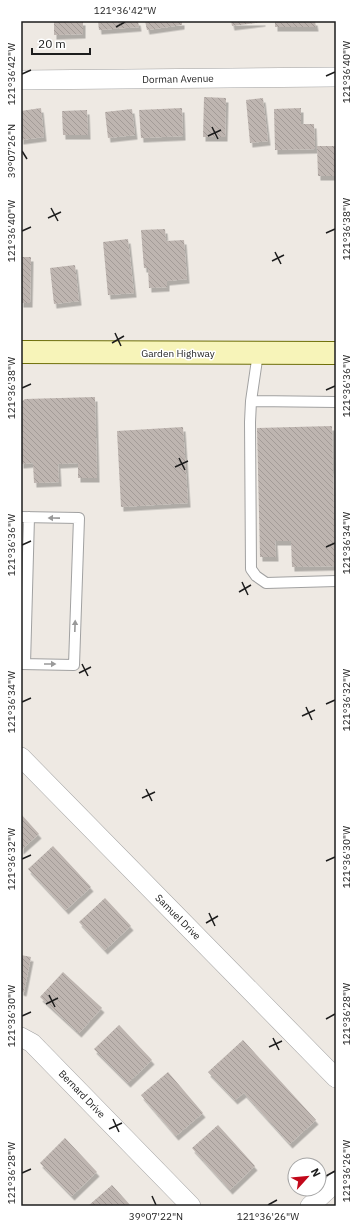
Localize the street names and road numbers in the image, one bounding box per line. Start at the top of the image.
street label: Dorman Avenue [142,72,214,86]
street label: Garden Highway [141,347,215,360]
street label: Samuel Drive [152,891,204,943]
street label: Bernard Drive [56,1067,108,1121]

